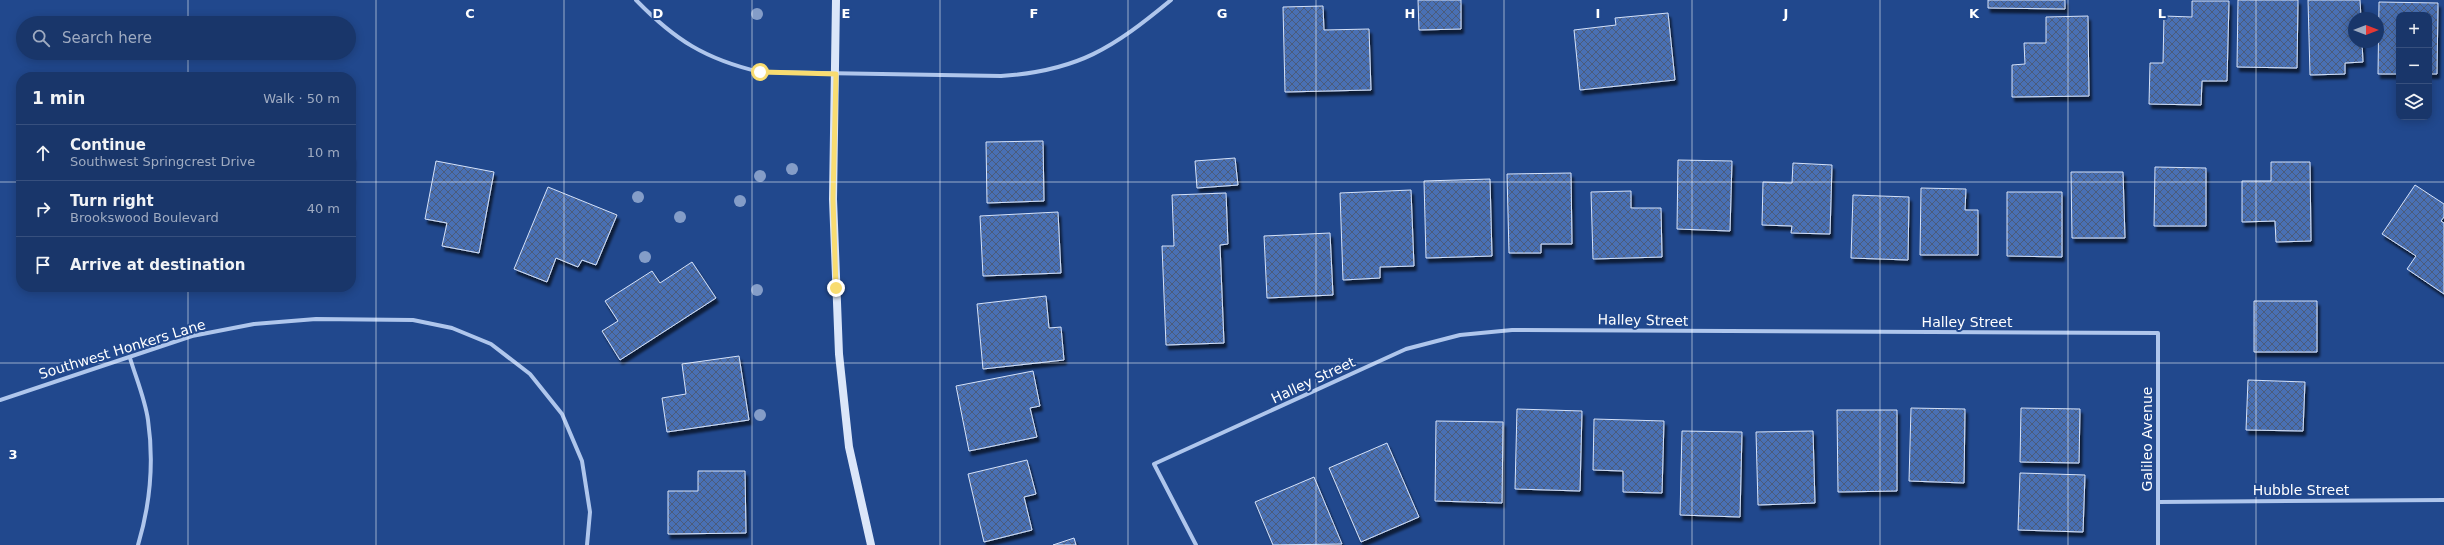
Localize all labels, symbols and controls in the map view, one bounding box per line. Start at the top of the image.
text: C [465,6,475,21]
text: D [653,6,664,21]
text: E [842,6,850,21]
text: F [1030,6,1038,21]
text: G [1217,6,1227,21]
text: H [1405,6,1415,21]
text: I [1596,6,1600,21]
text: J [1783,6,1788,21]
text: K [1969,6,1980,21]
text: L [2158,6,2166,21]
north arrow [2348,12,2384,48]
map controls [2396,12,2432,120]
button: + [2396,12,2432,48]
search box [16,16,356,60]
icon: search [30,27,52,49]
text: Search here [62,29,152,47]
button: − [2396,48,2432,84]
route start [751,63,769,81]
button: layers [2396,84,2432,120]
text: 1 min [32,88,85,108]
text: Walk · 50 m [263,91,340,106]
text: Continue [70,136,146,154]
icon: ahead [32,142,54,164]
text: 10 m [307,145,340,160]
text: Southwest Springcrest Drive [70,154,255,169]
text: Turn right [70,192,154,210]
icon: right [32,198,54,220]
text: 40 m [307,201,340,216]
text: Brookswood Boulevard [70,210,219,225]
icon: arrive [32,254,54,276]
text: Arrive at destination [70,256,245,274]
route end [827,279,845,297]
street label: Halley Street [1597,311,1689,329]
street label: Halley Street [1922,314,2013,330]
street label: Southwest Honkers Lane [37,316,207,382]
street label: Halley Street [1268,353,1358,406]
street label: Galileo Avenue [2139,387,2155,491]
text: 3 [8,447,18,462]
street label: Hubble Street [2253,482,2350,498]

